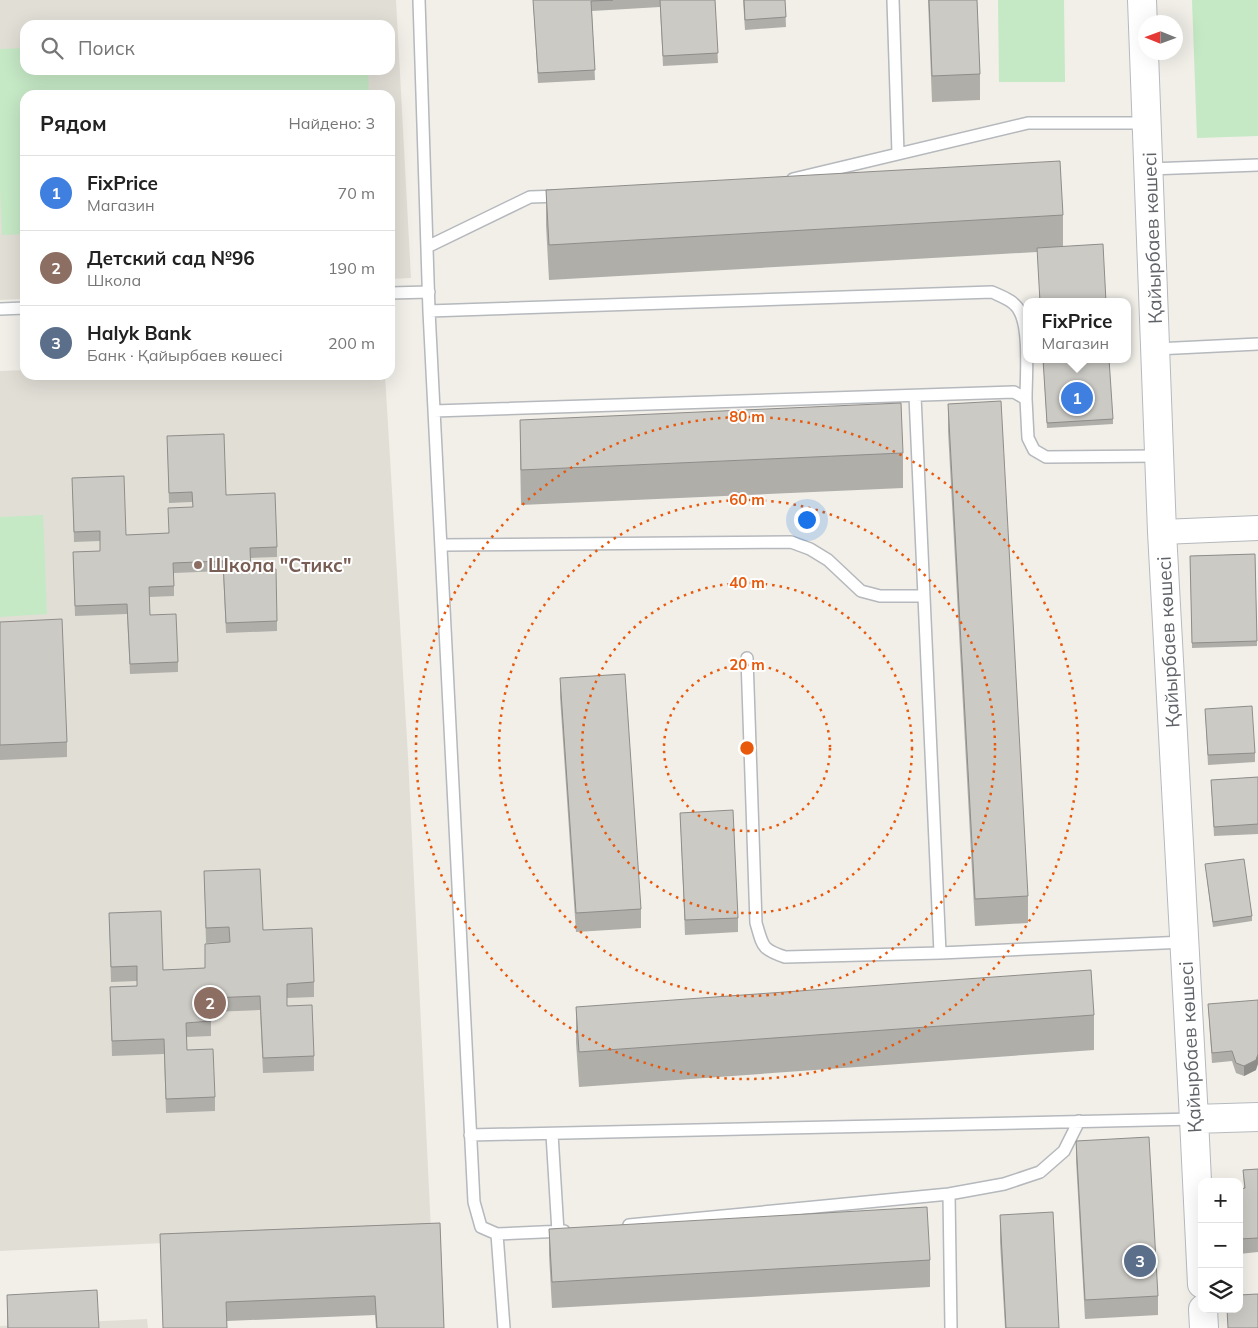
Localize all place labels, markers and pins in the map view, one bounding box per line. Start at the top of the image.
pin: 1 [1061,379,1093,417]
place label: Школа "Стикс" [208,553,351,577]
marker: Школа "Стикс" [192,559,204,571]
centre of rings [738,739,756,757]
pin: 2 [194,984,226,1022]
pin: 3 [1124,1242,1156,1280]

